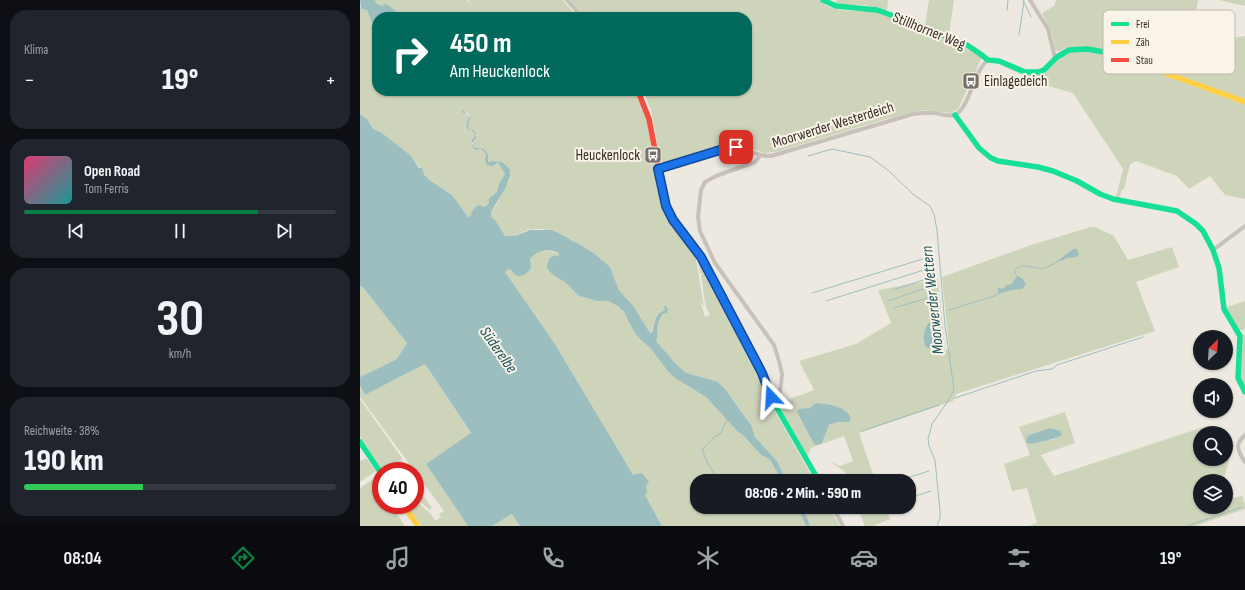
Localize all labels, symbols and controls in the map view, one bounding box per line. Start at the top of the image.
street label: Stillhorner Weg [890,8,968,54]
legend [1103,10,1235,74]
text: Frei [1136,18,1150,31]
text: 450 m [450,27,512,60]
icon: right [384,28,436,80]
text: Zäh [1136,36,1150,49]
text: Klima [24,42,48,58]
text: Stau [1136,54,1153,67]
text: Am Heuckenlock [450,61,550,82]
text: 19° [162,62,198,98]
text: − [24,67,35,94]
text: + [325,67,336,94]
bus stop icon: Einlagedeich [961,71,981,91]
place label: Einlagedeich [984,72,1047,91]
street label: Moorwerder Westerdeich [770,97,896,153]
pin [719,130,753,164]
icon: arrive [725,136,747,158]
bus stop icon: Heuckenlock [643,145,663,165]
place label: Heuckenlock [575,146,640,165]
text: Open Road [84,162,140,181]
text: Tom Ferris [84,181,129,197]
icon: previous [65,220,87,242]
icon: pause [169,220,191,242]
icon: next [273,220,295,242]
water label: Moorwerder Wettern [918,244,948,355]
text: 30 [156,288,204,351]
water label: Süderelbe [475,323,521,377]
north arrow [1193,330,1233,370]
map controls [1193,330,1233,514]
text: km/h [169,346,191,362]
position arrow [750,376,792,418]
button: sound [1193,378,1233,418]
text: Reichweite · 38% [24,423,100,439]
button: search [1193,426,1233,466]
text: 190 km [24,443,104,479]
speed limit sign: 40 [372,462,424,514]
button: layers [1193,474,1233,514]
text: 08:06 · 2 Min. · 590 m [745,484,861,503]
icon: directions [229,544,257,572]
icon: music [384,544,412,572]
icon: phone [539,544,567,572]
icon: climate [694,544,722,572]
icon: car [850,544,878,572]
icon: filters [1005,544,1033,572]
text: 08:04 [64,548,102,569]
text: 19° [1160,548,1181,569]

